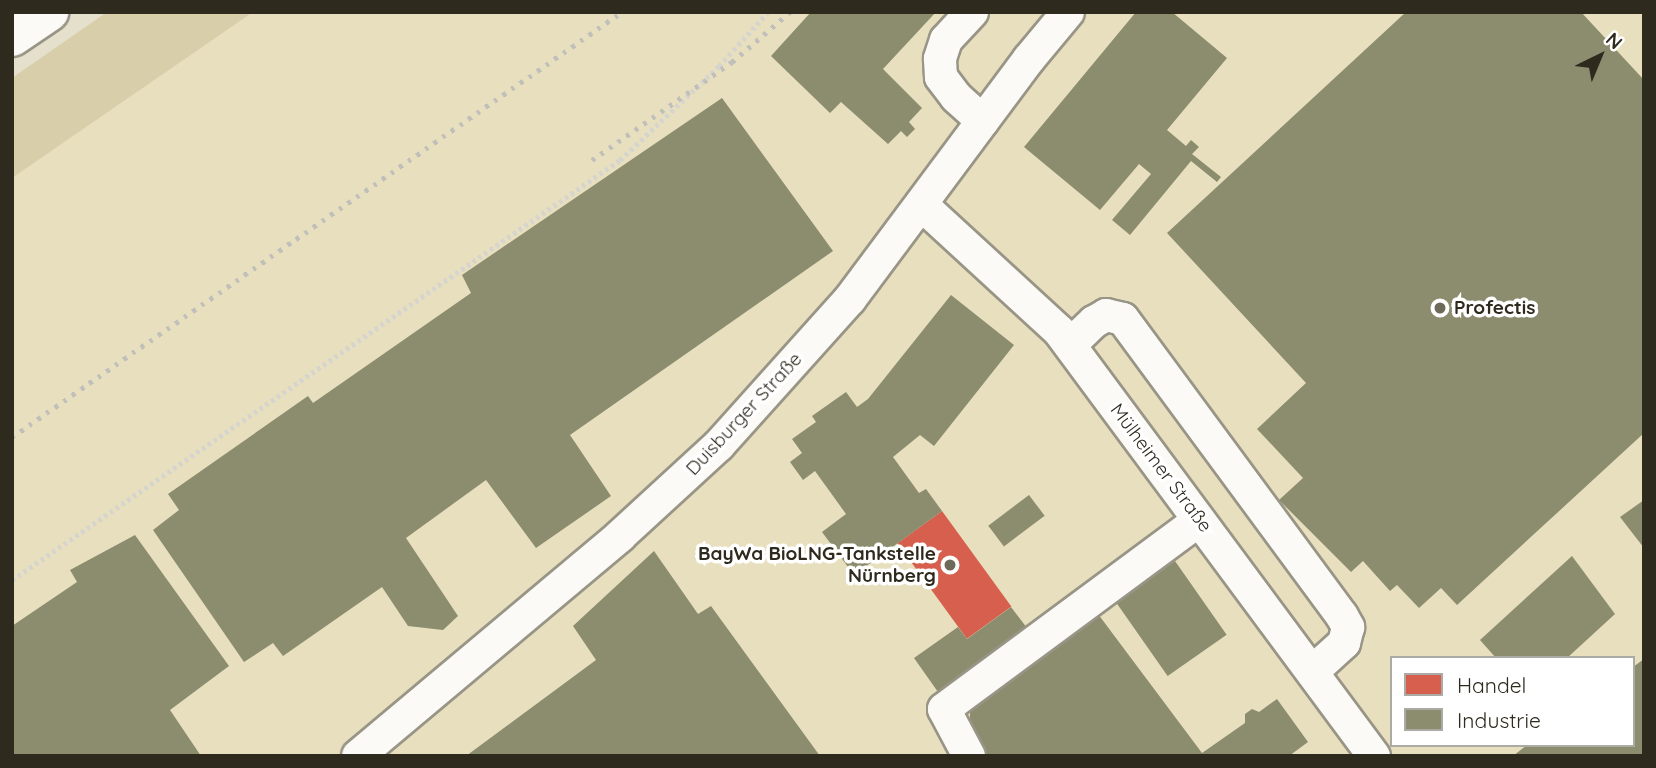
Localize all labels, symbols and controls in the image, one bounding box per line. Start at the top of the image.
north arrow [1565,21,1635,91]
text: N [1601,27,1628,54]
place label: Profectis [1454,297,1535,319]
marker: Profectis [1432,300,1448,316]
street label: Duisburger Straße [681,348,807,480]
street label: Mülheimer Straße [1105,399,1217,537]
place label: BayWa BioLNG-Tankstelle Nürnberg [698,543,936,587]
marker: BayWa BioLNG-Tankstelle Nürnberg [942,557,958,573]
legend [1390,656,1635,747]
text: Handel [1457,672,1526,698]
text: Industrie [1457,707,1541,733]

